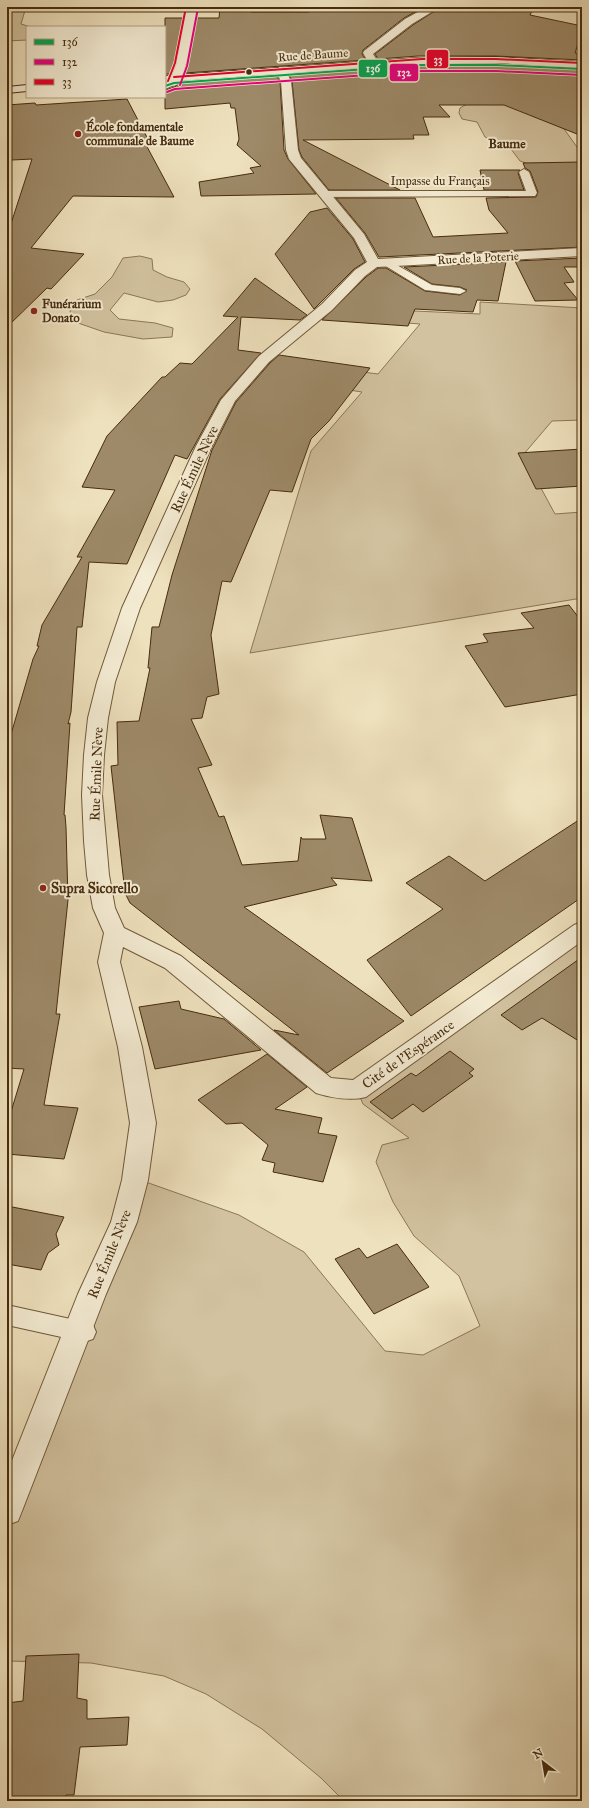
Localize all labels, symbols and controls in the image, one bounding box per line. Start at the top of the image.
legend [26,26,166,98]
text: 136 [62,35,79,49]
street label: Rue de Baume [277,46,349,64]
line badge: 33 [426,49,449,69]
text: 33 [434,53,442,67]
text: 132 [62,55,78,69]
line badge: 136 [358,59,388,78]
text: 136 [366,62,382,76]
line badge: 132 [389,63,419,82]
text: 132 [397,66,412,80]
unlabelled marker [244,67,254,77]
text: 33 [62,75,72,89]
place label: École fondamentale communale de Baume [86,118,194,148]
marker: École fondamentale communale de Baume [73,129,83,139]
district label: Baume [488,136,526,152]
street label: Impasse du Français [390,174,490,188]
street label: Rue de la Poterie [437,249,519,267]
place label: Funérarium Donato [42,297,102,325]
marker: Funérarium Donato [29,306,39,316]
street label: Rue Émile Nève [165,422,222,515]
street label: Rue Émile Nève [84,726,107,821]
place label: Supra Sicorello [51,880,138,898]
marker: Supra Sicorello [38,883,48,893]
street label: Cité de l'Espérance [359,1016,458,1093]
street label: Rue Émile Nève [82,1206,135,1301]
north arrow [523,1742,563,1782]
text: N [531,1746,546,1762]

